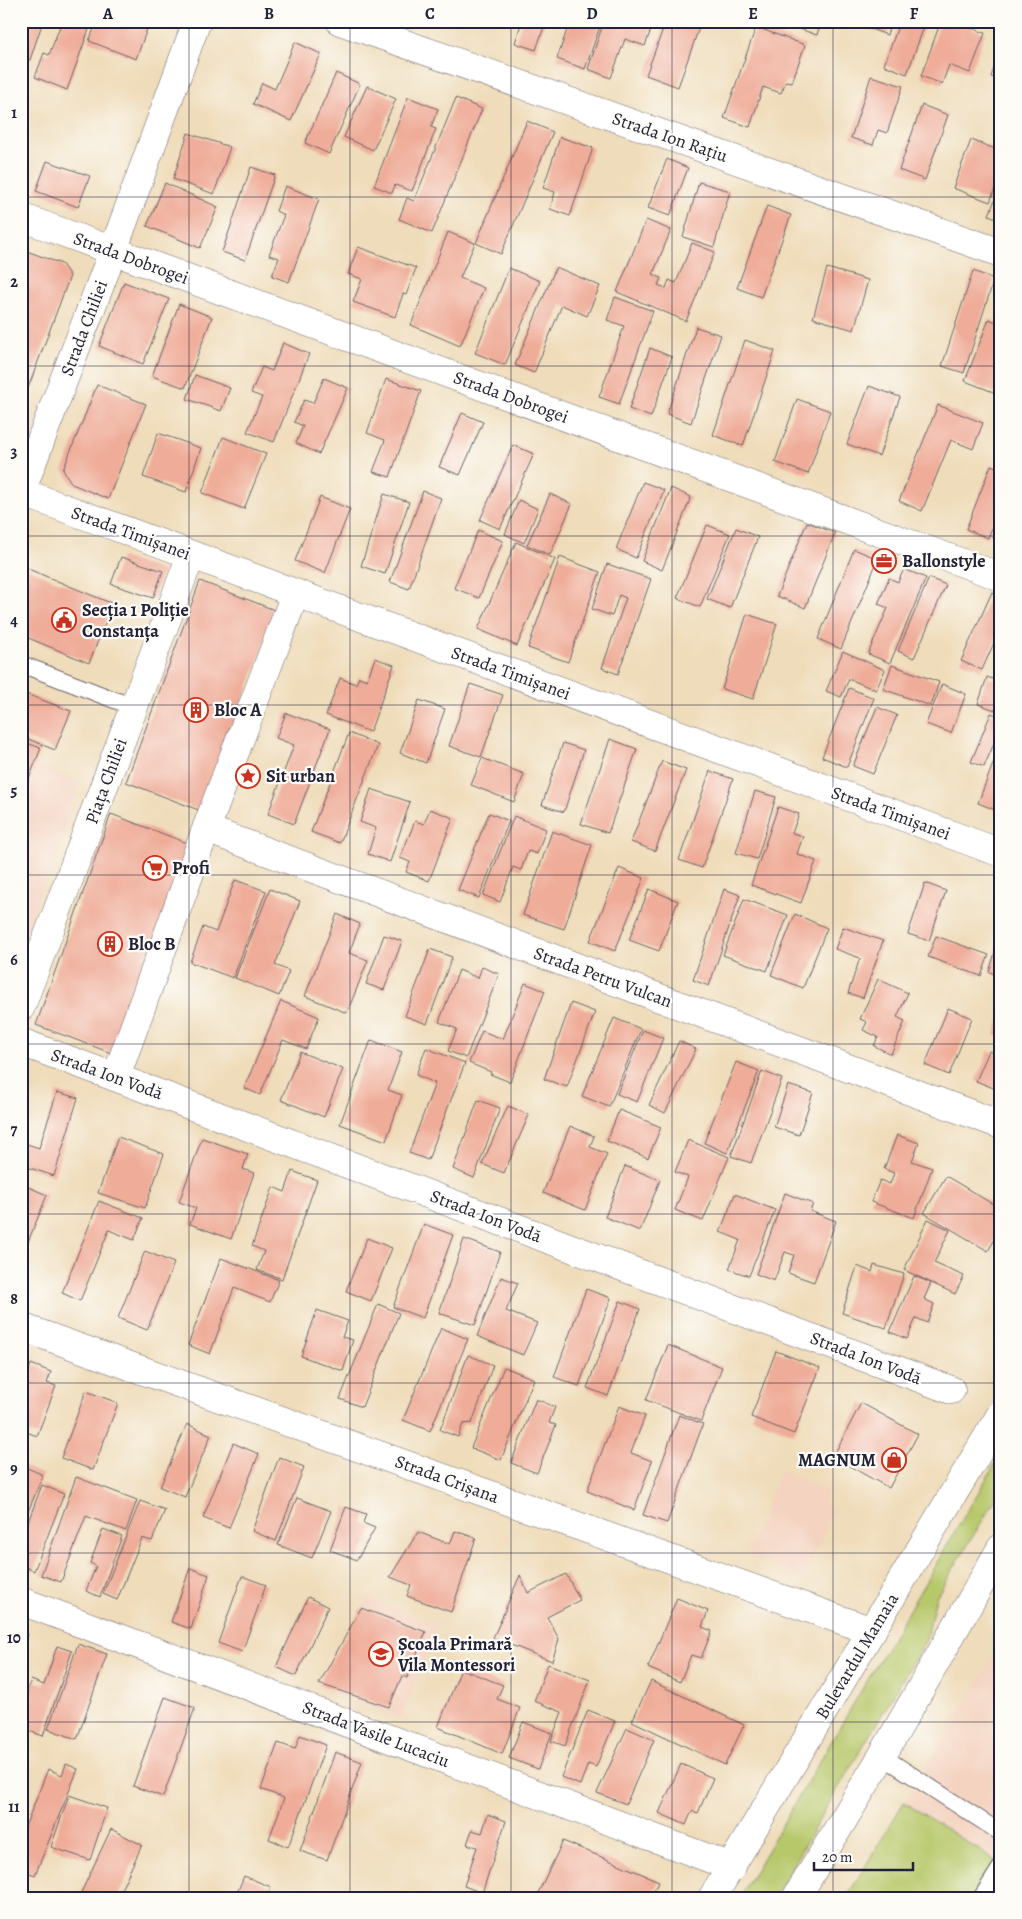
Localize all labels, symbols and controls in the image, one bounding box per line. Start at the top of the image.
text: A [102,3,114,25]
text: B [264,3,274,25]
text: C [425,3,435,25]
text: D [586,3,598,25]
text: E [748,3,758,25]
text: F [910,3,919,25]
text: 1 [11,102,17,124]
street label: Strada Ion Rațiu [609,106,731,168]
street label: Strada Dobrogei [70,226,192,290]
text: 2 [10,271,18,293]
street label: Strada Chiliei [55,277,113,379]
street label: Strada Dobrogei [450,365,572,429]
text: 3 [11,441,18,463]
street label: Strada Timișanei [68,500,194,566]
office icon: Ballonstyle [871,548,897,574]
place label: Ballonstyle [902,549,986,573]
place label: Secția 1 Poliție Constanța [82,598,189,643]
public building icon: Secția 1 Poliție Constanța [51,607,77,633]
text: 4 [10,610,18,632]
street label: Strada Timișanei [448,640,574,706]
building icon: Bloc A [183,697,209,723]
place label: Bloc A [214,698,262,722]
street label: Piața Chiliei [79,735,133,827]
place icon: Sit urban [235,763,261,789]
place label: Sit urban [266,764,335,788]
text: 5 [11,780,18,802]
street label: Strada Timișanei [828,780,954,846]
supermarket icon: Profi [142,855,168,881]
place label: Profi [172,856,210,880]
building icon: Bloc B [97,931,123,957]
place label: Bloc B [128,932,175,956]
street label: Strada Petru Vulcan [530,941,676,1013]
text: 6 [10,949,18,971]
street label: Strada Ion Vodă [48,1043,167,1106]
text: 7 [11,1119,18,1141]
street label: Strada Ion Vodă [427,1184,546,1248]
text: 8 [10,1288,18,1310]
street label: Strada Ion Vodă [807,1326,926,1390]
shop icon: MAGNUM [881,1447,907,1473]
place label: MAGNUM [798,1448,876,1472]
street label: Strada Crișana [392,1449,503,1509]
text: 9 [10,1458,18,1480]
street label: Bulevardul Mamaia [810,1588,905,1724]
text: 10 [7,1627,21,1649]
place label: Școala Primară Vila Montessori [397,1632,515,1677]
school or university icon: Școala Primară Vila Montessori [368,1641,394,1667]
street label: Strada Vasile Lucaciu [299,1695,453,1773]
text: 11 [8,1796,20,1818]
scale bar [814,1839,913,1871]
text: 20 m [822,1847,853,1867]

